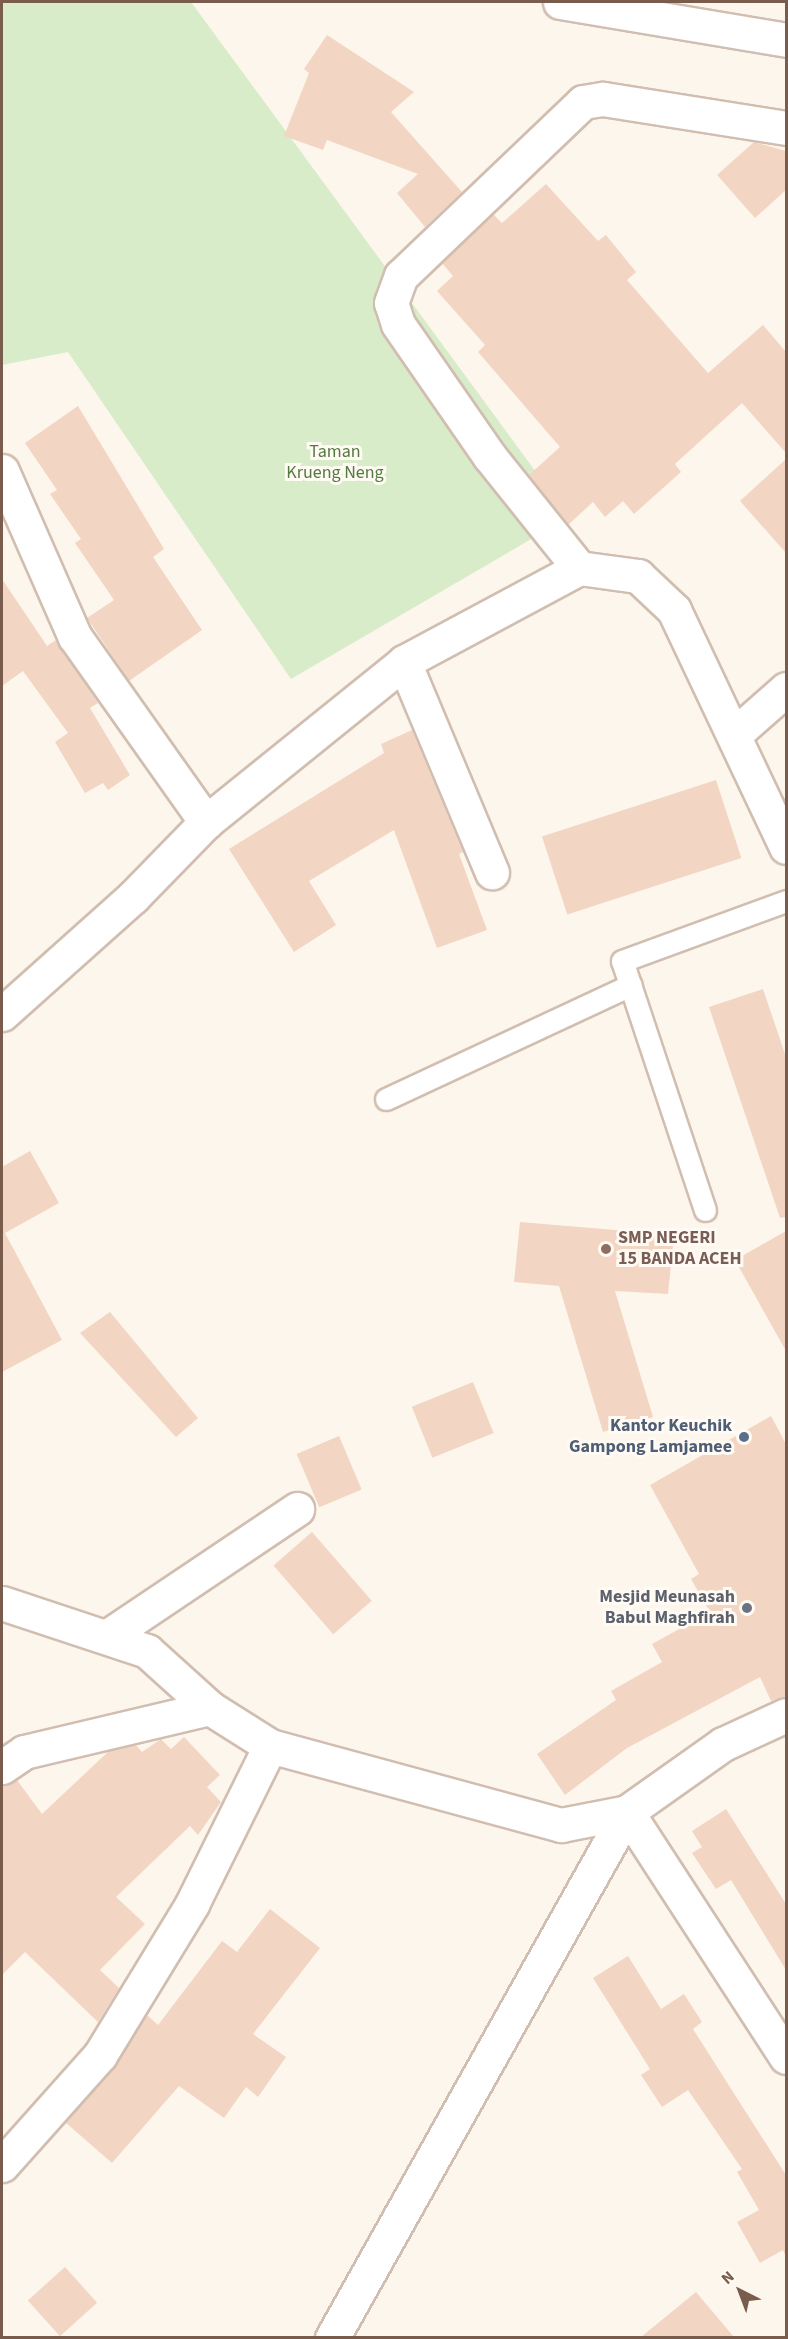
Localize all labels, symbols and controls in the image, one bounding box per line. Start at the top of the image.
park label: Taman Krueng Neng [286,442,384,484]
place label: SMP NEGERI 15 BANDA ACEH [618,1228,742,1270]
marker: SMP NEGERI 15 BANDA ACEH [599,1242,613,1256]
place label: Kantor Keuchik Gampong Lamjamee [569,1416,732,1458]
marker: Kantor Keuchik Gampong Lamjamee [737,1430,751,1444]
place label: Mesjid Meunasah Babul Maghfirah [599,1587,735,1630]
marker: Mesjid Meunasah Babul Maghfirah [740,1601,754,1615]
north arrow [710,2261,770,2321]
text: N [717,2266,739,2289]

